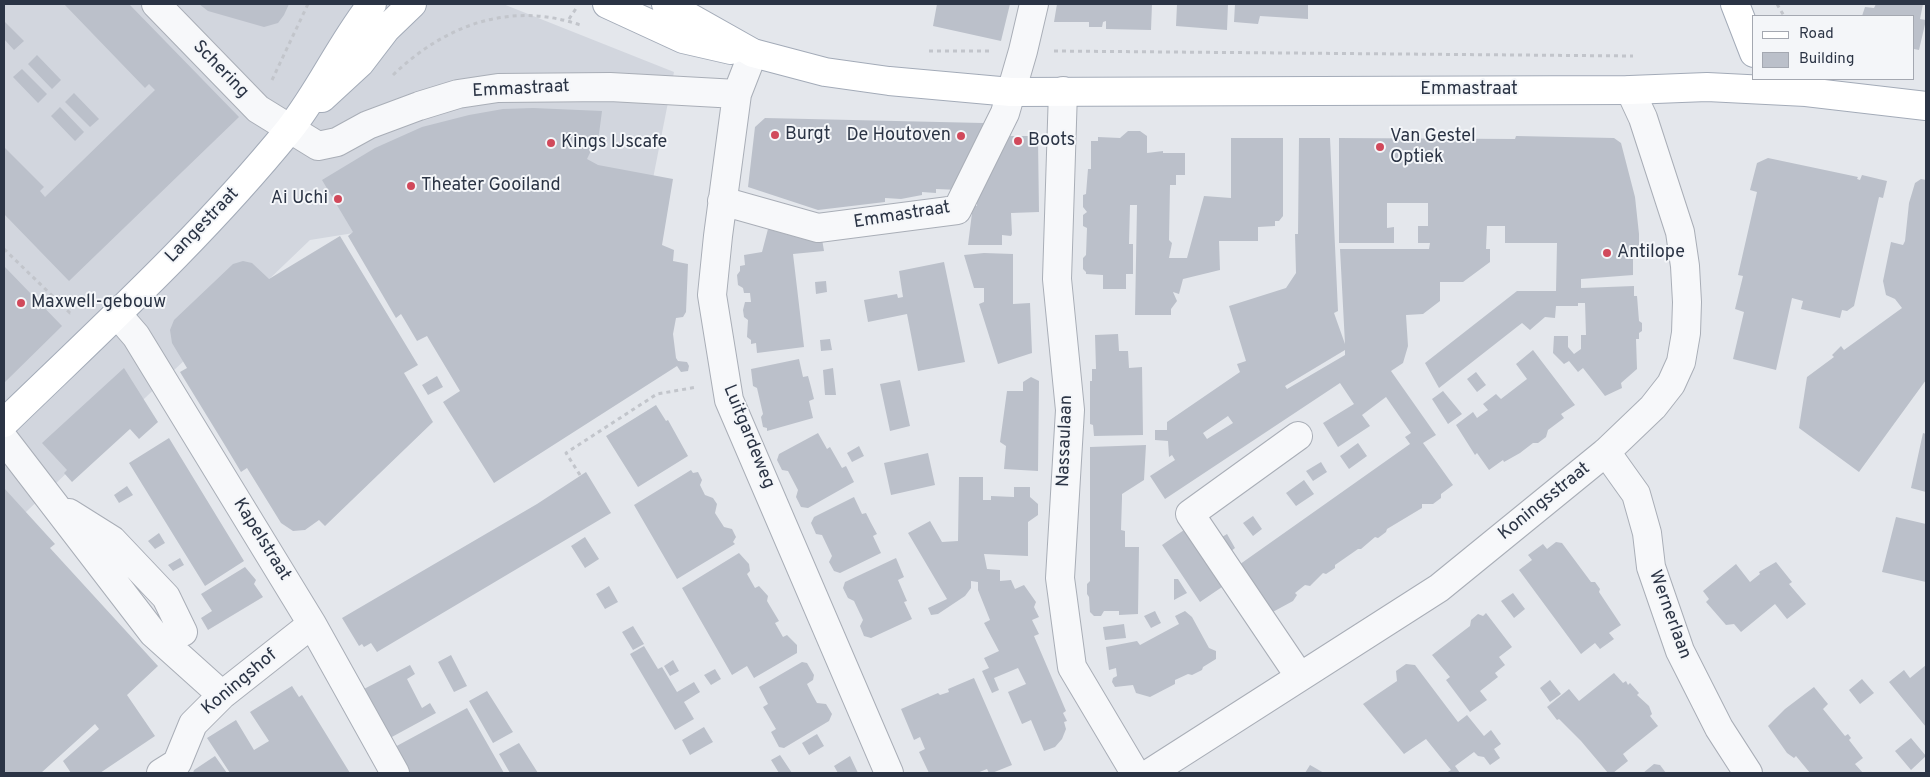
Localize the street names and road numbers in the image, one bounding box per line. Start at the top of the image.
street label: Schering [187,37,253,103]
street label: Emmastraat [472,77,570,103]
street label: Emmastraat [1420,79,1518,101]
street label: Langestraat [162,184,244,268]
street label: Emmastraat [852,198,952,234]
street label: Luitgardeweg [717,382,779,492]
street label: Nassaulaan [1054,395,1078,487]
street label: Koningsstraat [1495,458,1595,546]
street label: Kapelstraat [227,495,295,585]
street label: Wernerlaan [1643,568,1695,662]
street label: Koningshof [198,645,282,721]

